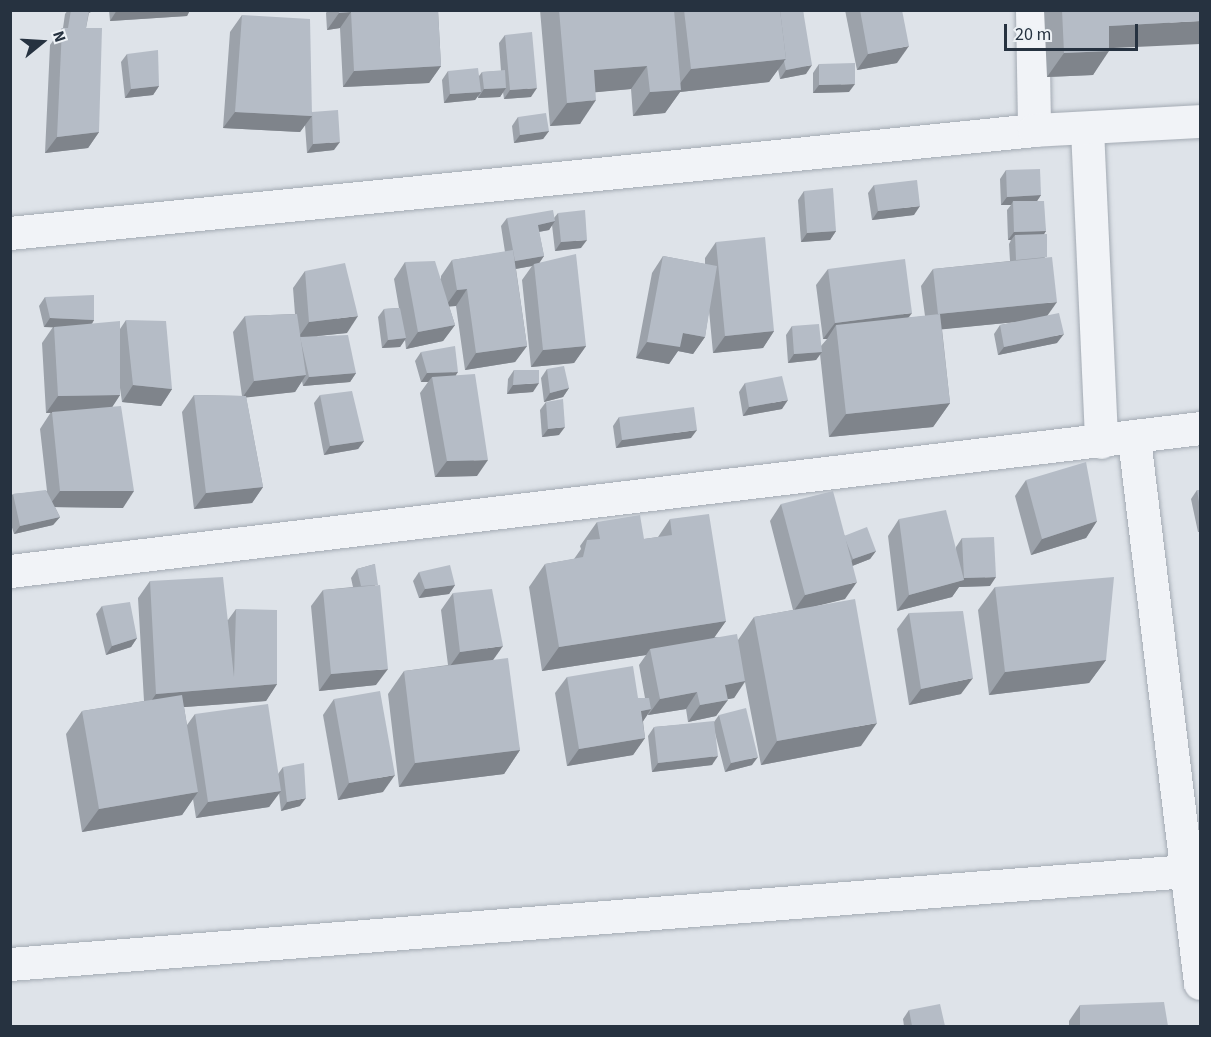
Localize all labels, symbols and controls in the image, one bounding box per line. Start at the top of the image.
north arrow [12,12,72,72]
scale bar [1007,12,1140,50]
text: 20 m [1015,22,1051,47]
text: N [47,28,71,45]

